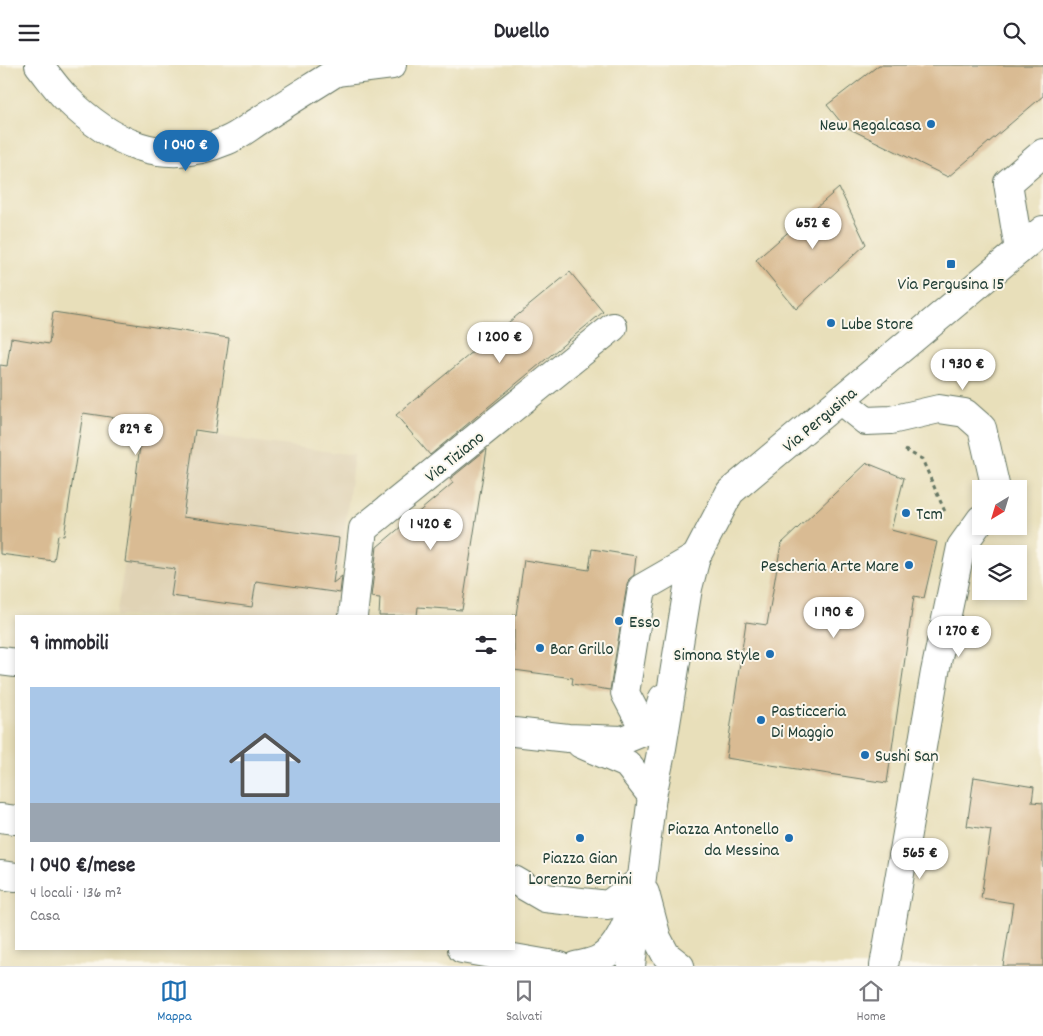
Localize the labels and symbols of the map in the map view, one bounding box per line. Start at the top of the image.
place label: New Regalcasa [819,114,922,139]
marker: New Regalcasa [925,118,937,130]
pin: 1 040 € [140,129,232,172]
pin: 652 € [778,207,848,250]
marker: Via Pergusina 15 [945,258,957,270]
place label: Via Pergusina 15 [898,273,1004,298]
place label: Lube Store [841,313,913,338]
marker: Lube Store [825,317,837,329]
pin: 1 200 € [454,321,546,364]
pin: 1 930 € [917,349,1009,391]
street label: Via Pergusina [778,382,864,460]
pin: 829 € [101,413,171,456]
street label: Via Tiziano [421,426,491,490]
north arrow [972,480,1028,535]
place label: Tcm [916,503,943,528]
marker: Tcm [900,507,912,519]
pin: 1 420 € [385,509,477,551]
place label: Pescheria Arte Mare [761,555,899,580]
marker: Pescheria Arte Mare [903,559,915,571]
pin: 1 190 € [788,597,880,639]
place label: Esso [629,611,660,636]
marker: Esso [613,615,625,627]
pin: 1 270 € [913,615,1005,658]
place label: Bar Grillo [550,638,613,663]
marker: Bar Grillo [534,642,546,654]
place label: Simona Style [673,644,760,669]
marker: Simona Style [764,648,776,660]
place label: Pasticceria Di Maggio [771,700,846,746]
marker: Pasticceria Di Maggio [755,714,767,726]
place label: Sushi San [875,745,939,770]
marker: Sushi San [859,749,871,761]
place label: Piazza Antonello da Messina [667,818,780,864]
marker: Piazza Gian Lorenzo Bernini [574,832,586,844]
marker: Piazza Antonello da Messina [783,832,795,844]
pin: 565 € [885,837,955,880]
place label: Piazza Gian Lorenzo Bernini [528,847,632,893]

